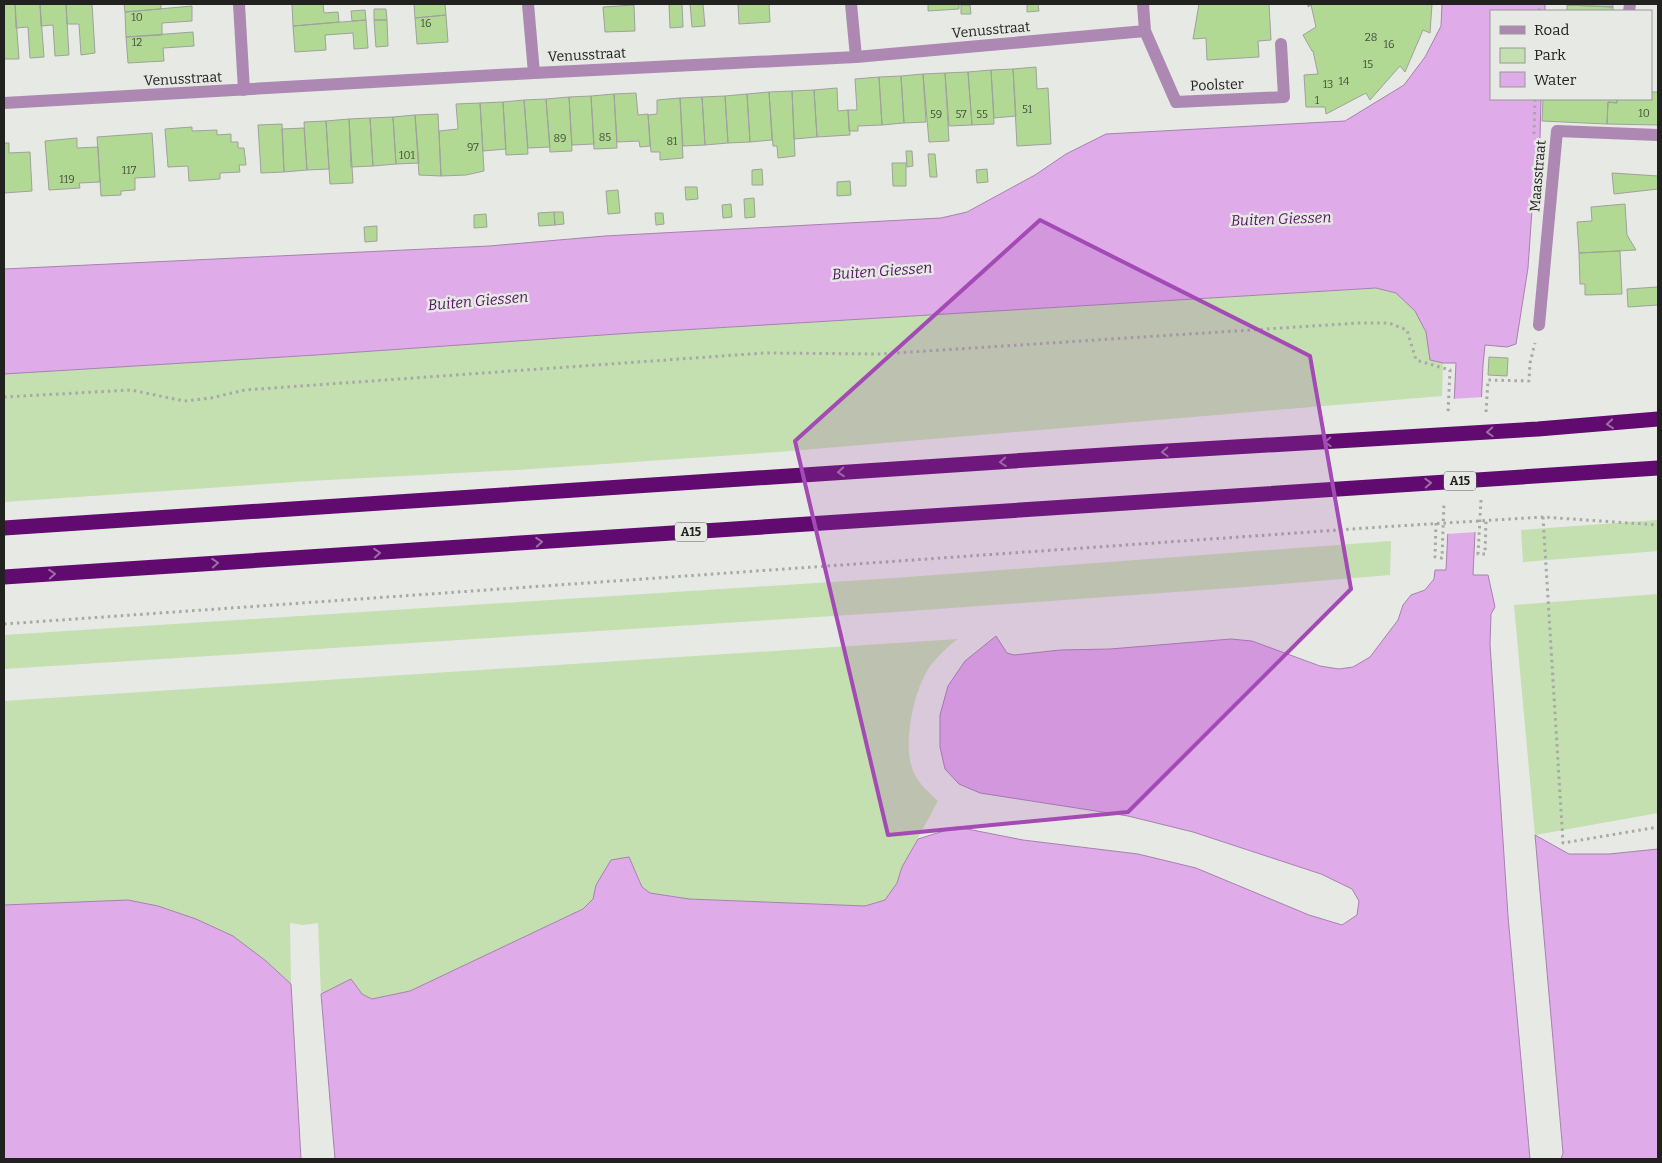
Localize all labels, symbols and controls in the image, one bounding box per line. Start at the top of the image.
legend [1490,10,1652,100]
house number: 10 [131,11,143,24]
house number: 16 [421,17,431,30]
street label: Venusstraat [951,18,1031,42]
text: Road [1534,21,1569,39]
house number: 28 [1365,31,1377,44]
house number: 12 [132,36,142,49]
house number: 16 [1384,38,1394,51]
street label: Venusstraat [547,44,627,66]
text: Park [1534,46,1566,64]
house number: 15 [1363,58,1373,71]
street label: Venusstraat [143,68,223,90]
text: Water [1534,71,1577,89]
house number: 14 [1339,75,1350,88]
street label: Poolster [1190,76,1244,94]
house number: 13 [1323,78,1333,91]
house number: 1 [1315,94,1320,107]
house number: 51 [1022,103,1033,116]
house number: 10 [1638,107,1650,120]
house number: 59 [930,108,942,121]
house number: 57 [955,108,967,121]
house number: 55 [976,108,988,121]
house number: 85 [599,131,611,144]
house number: 89 [553,132,567,145]
house number: 81 [666,135,678,148]
street label: Maasstraat [1526,139,1550,213]
house number: 97 [467,141,479,154]
house number: 101 [399,149,416,162]
house number: 117 [122,164,137,177]
house number: 119 [59,173,75,186]
water label: Buiten Giessen [1230,208,1332,230]
water label: Buiten Giessen [831,259,933,283]
water label: Buiten Giessen [427,288,529,314]
one-way arrow [1605,418,1613,429]
one-way arrow [1485,427,1493,438]
one-way arrow [1323,436,1331,447]
one-way arrow [1161,446,1169,457]
one-way arrow [999,456,1007,467]
one-way arrow [837,467,845,478]
road number: A15 [1444,472,1476,491]
one-way arrow [1424,478,1432,489]
road number: A15 [675,522,707,542]
one-way arrow [535,536,543,547]
one-way arrow [373,547,381,558]
one-way arrow [211,558,219,569]
one-way arrow [49,569,57,580]

